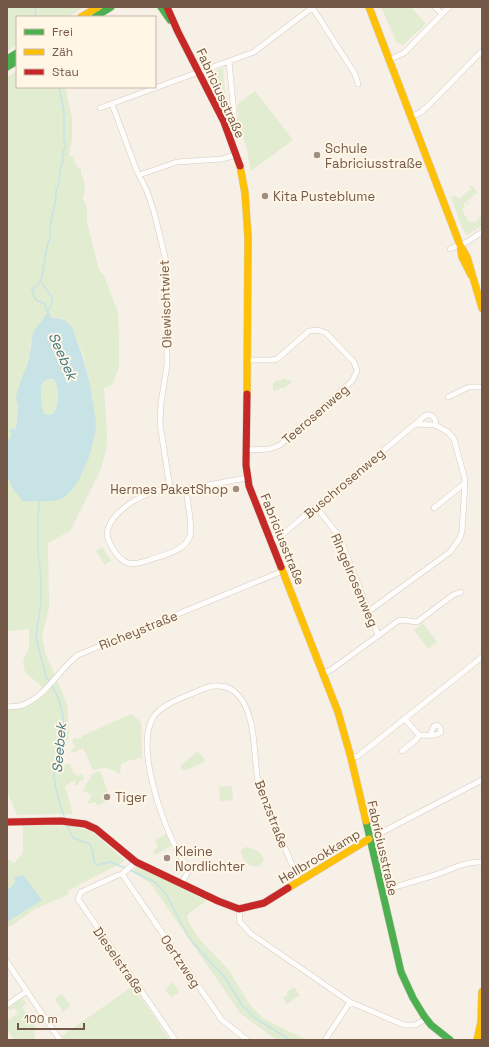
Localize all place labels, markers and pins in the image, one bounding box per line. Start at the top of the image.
place label: Schule Fabriciusstraße [325,140,422,172]
marker: Schule Fabriciusstraße [312,150,322,160]
place label: Kita Pusteblume [273,188,375,205]
marker: Kita Pusteblume [260,191,270,201]
place label: Hermes PaketShop [110,481,228,498]
marker: Hermes PaketShop [231,484,241,494]
place label: Tiger [115,789,147,806]
marker: Tiger [102,792,112,802]
place label: Kleine Nordlichter [175,843,245,875]
marker: Kleine Nordlichter [162,853,172,863]

